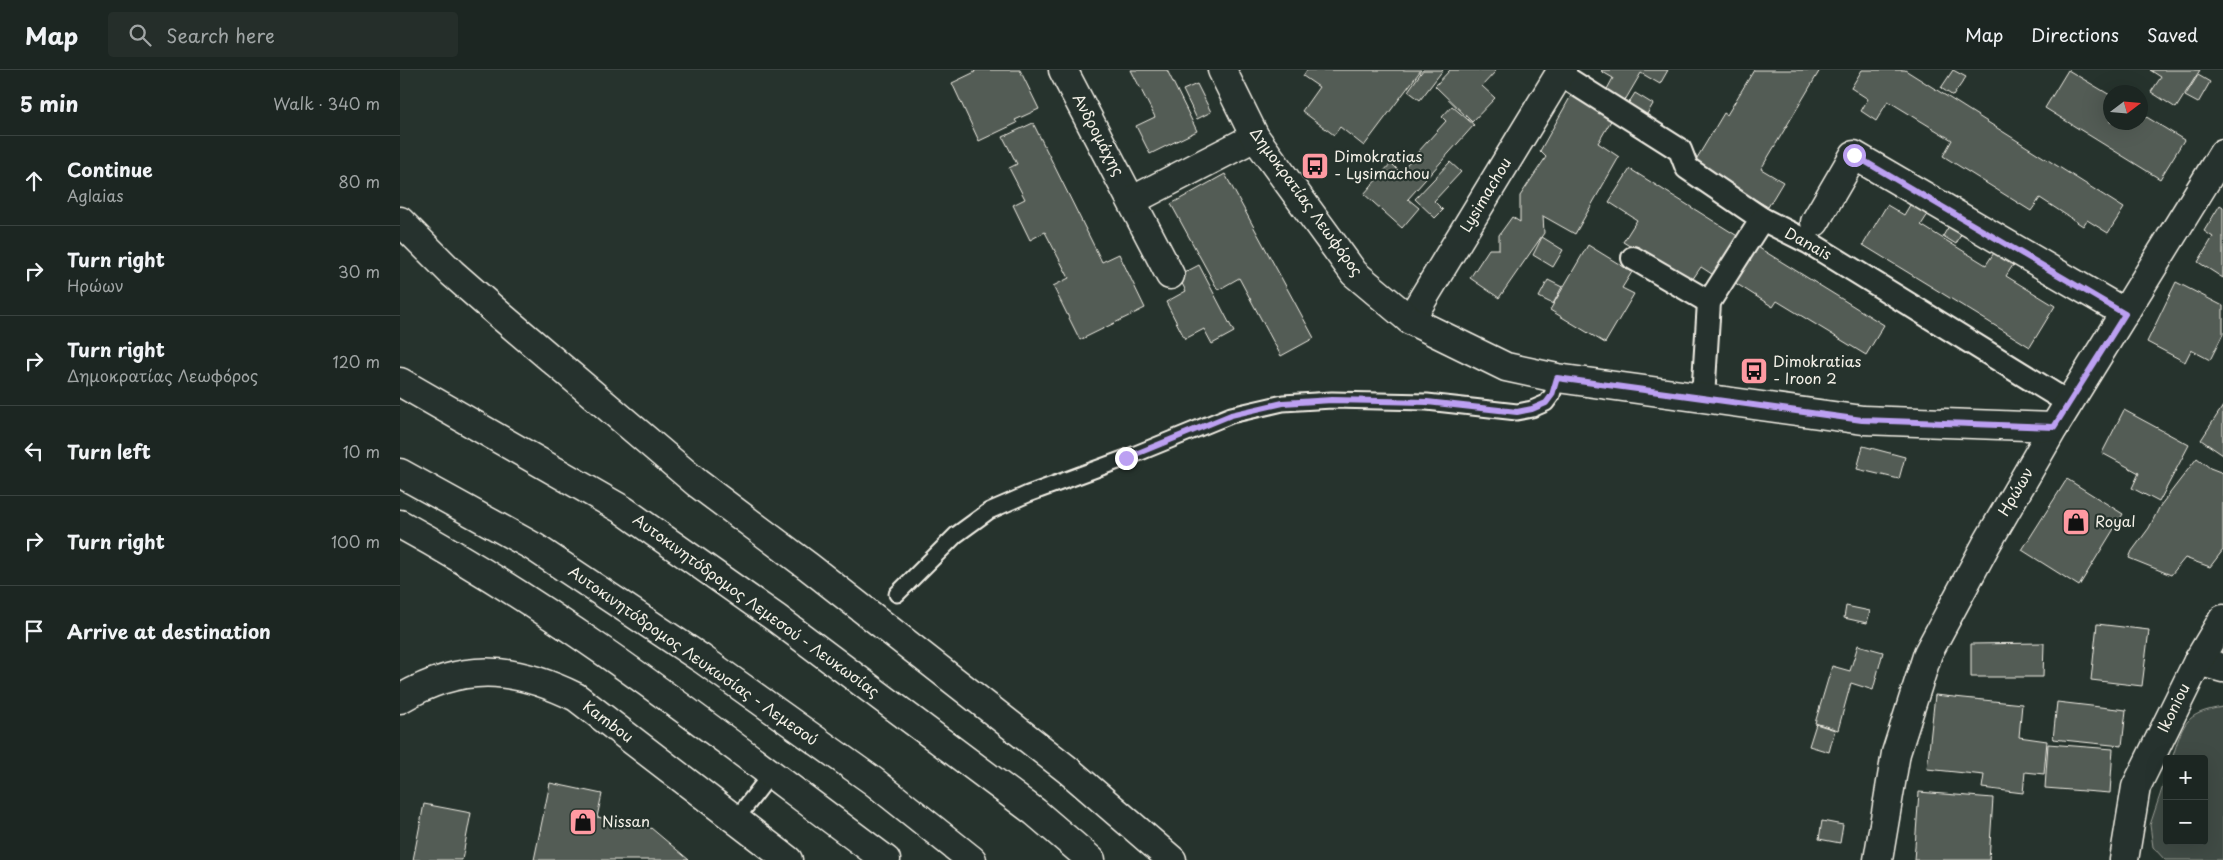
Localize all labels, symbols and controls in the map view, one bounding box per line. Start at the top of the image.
search box [108,12,458,57]
text: Map [25,17,78,53]
icon: search [126,21,154,49]
text: Search here [166,21,275,49]
text: Map [1965,21,2003,48]
text: Directions [2031,21,2119,48]
text: Saved [2147,21,2198,48]
north arrow [2103,85,2148,130]
text: 5 min [20,87,78,119]
street label: Ανδρομάχης [1068,89,1131,180]
text: Walk · 340 m [273,91,380,115]
street label: Δημοκρατίας Λεωφόρος [1245,122,1369,281]
place label: Dimokratias - Lysimachou [1334,144,1430,184]
route start [1843,144,1866,167]
bus stop icon: Dimokratias - Lysimachou [1300,151,1330,181]
street label: Lysimachou [1453,152,1516,236]
text: Continue [67,155,153,183]
icon: ahead [20,167,48,195]
text: 80 m [338,169,380,193]
text: Aglaias [67,183,124,207]
street label: Danais [1781,220,1836,265]
text: Turn right [67,245,165,273]
icon: right [20,257,48,285]
text: 30 m [338,259,380,283]
text: Ηρώων [67,273,124,297]
text: Turn right [67,335,165,363]
icon: right [20,347,48,375]
text: 120 m [333,349,380,373]
place label: Dimokratias - Iroon 2 [1773,349,1861,389]
bus stop icon: Dimokratias - Iroon 2 [1739,356,1769,386]
text: Δημοκρατίας Λεωφόρος [67,363,258,387]
icon: left [20,437,48,465]
text: Turn left [67,437,151,465]
text: 10 m [343,439,380,463]
route end [1115,447,1138,470]
street label: Ηρώων [1991,462,2038,520]
street label: Αυτοκινητόδρομος Λεμεσού - Λευκωσίας [629,507,885,702]
shop icon: Royal [2061,507,2091,537]
place label: Royal [2095,509,2136,532]
icon: right [20,527,48,555]
text: Turn right [67,527,165,555]
text: 100 m [331,529,380,553]
street label: Αυτοκινητόδρομος Λευκωσίας - Λεμεσού [564,559,823,750]
icon: arrive [20,617,48,645]
text: Arrive at destination [67,617,271,645]
street label: Ikoniou [2151,679,2194,736]
street label: Kambou [579,694,639,747]
map controls [2163,755,2208,845]
button: + [2163,755,2208,800]
button: − [2163,800,2208,845]
shop icon: Nissan [568,807,598,837]
place label: Nissan [602,809,650,832]

